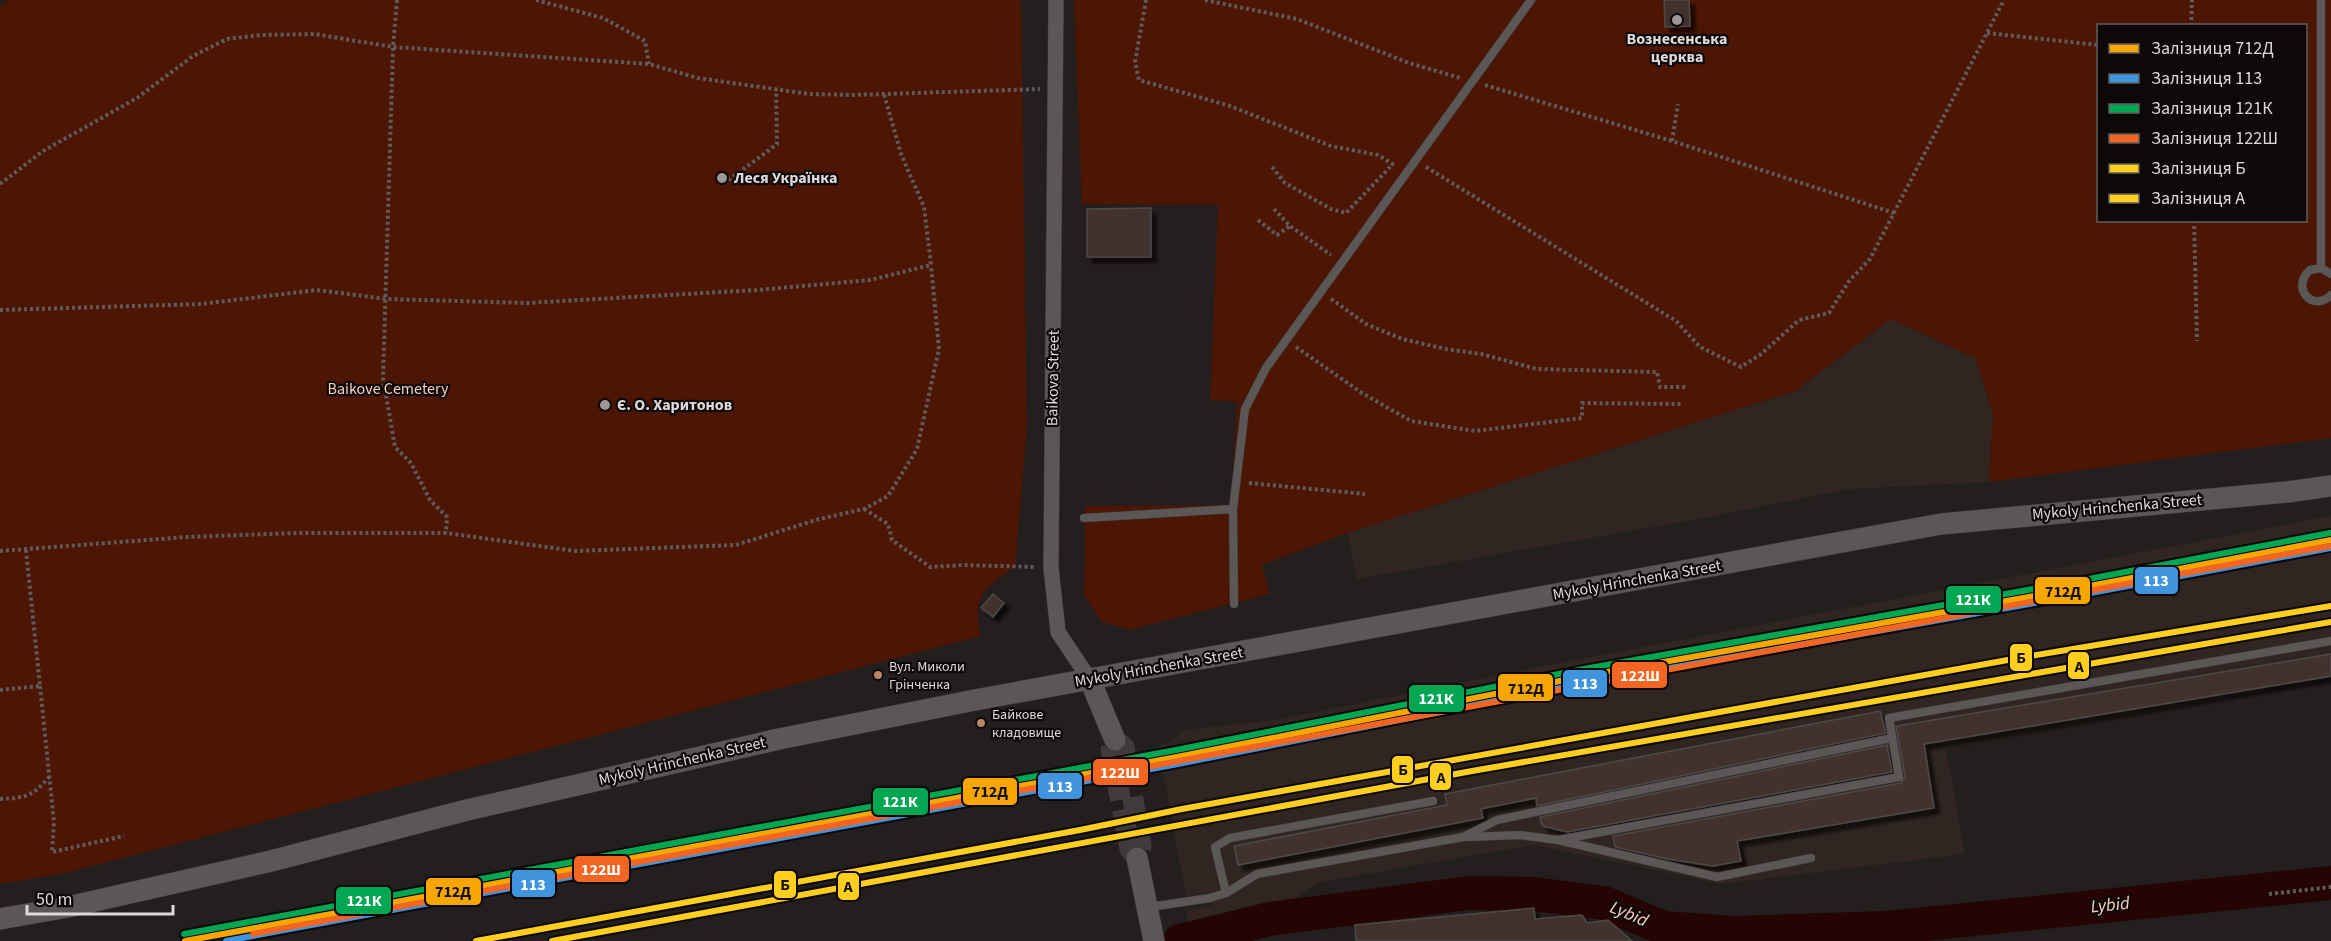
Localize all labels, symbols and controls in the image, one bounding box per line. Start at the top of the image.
marker: Вознесенська церква [1670,13,1684,27]
legend [2097,24,2307,222]
place label: Вознесенська церква [1627,28,1727,68]
text: Залізниця 712Д [2151,36,2274,61]
text: Залізниця 113 [2151,66,2262,91]
text: Залізниця 121К [2151,96,2273,121]
text: Залізниця 122Ш [2151,126,2278,151]
text: Залізниця Б [2151,156,2246,181]
place label: Леся Українка [733,167,837,189]
marker: Леся Українка [715,171,729,185]
text: Залізниця A [2151,186,2245,211]
street label: Baikova Street [1041,329,1065,426]
park label: Baikove Cemetery [328,378,449,400]
place label: Є. О. Харитонов [617,394,732,416]
marker: Є. О. Харитонов [598,398,612,412]
street label: Mykoly Hrinchenka Street [2031,489,2204,525]
street label: Mykoly Hrinchenka Street [1551,554,1724,606]
line badge: 113 [2134,566,2179,595]
text: 113 [2143,570,2169,592]
line badge: 712Д [2034,576,2091,605]
text: 712Д [2045,581,2081,603]
line badge: 121К [1945,585,2002,614]
text: 121К [1955,589,1991,611]
street label: Mykoly Hrinchenka Street [1073,641,1246,693]
line badge: Б [2009,643,2033,672]
text: Б [2016,647,2026,669]
line badge: A [2067,651,2090,680]
text: A [2073,656,2084,678]
place label: Вул. Миколи Грінченка [889,657,965,695]
line badge: 122Ш [1611,661,1668,689]
text: 122Ш [1620,665,1660,687]
marker: Вул. Миколи Грінченка [872,669,884,681]
line badge: 113 [1562,669,1608,698]
line badge: 712Д [1497,673,1554,702]
text: 113 [1572,673,1598,695]
text: 712Д [1508,678,1544,700]
line badge: 121К [1408,684,1465,713]
text: 121К [1418,688,1454,710]
place label: Байкове кладовище [992,705,1061,743]
marker: Байкове кладовище [975,717,987,729]
street label: Mykoly Hrinchenka Street [596,731,768,791]
line badge: Б [1391,755,1414,784]
line badge: 122Ш [1092,758,1149,786]
text: Б [1398,759,1408,781]
text: 122Ш [1100,762,1140,784]
line badge: A [1429,762,1452,791]
text: A [1435,767,1446,789]
line badge: 113 [1037,772,1083,800]
text: 113 [1047,776,1073,798]
line badge: 712Д [962,777,1018,806]
text: 712Д [972,781,1008,803]
line badge: 121К [872,787,929,816]
text: 121К [882,791,918,813]
line badge: 122Ш [573,855,630,883]
text: 122Ш [581,859,621,881]
line badge: 113 [511,869,556,898]
line badge: Б [773,870,797,899]
line badge: A [837,872,860,901]
text: 113 [520,874,546,896]
text: Б [780,874,790,896]
text: A [842,876,853,898]
line badge: 712Д [425,877,482,906]
scale bar [27,878,172,916]
text: 712Д [435,881,471,903]
line badge: 121К [335,886,392,915]
text: 50 m [36,887,72,912]
text: 121К [346,890,382,912]
water label: Lybid [2089,890,2131,919]
water label: Lybid [1606,895,1652,933]

